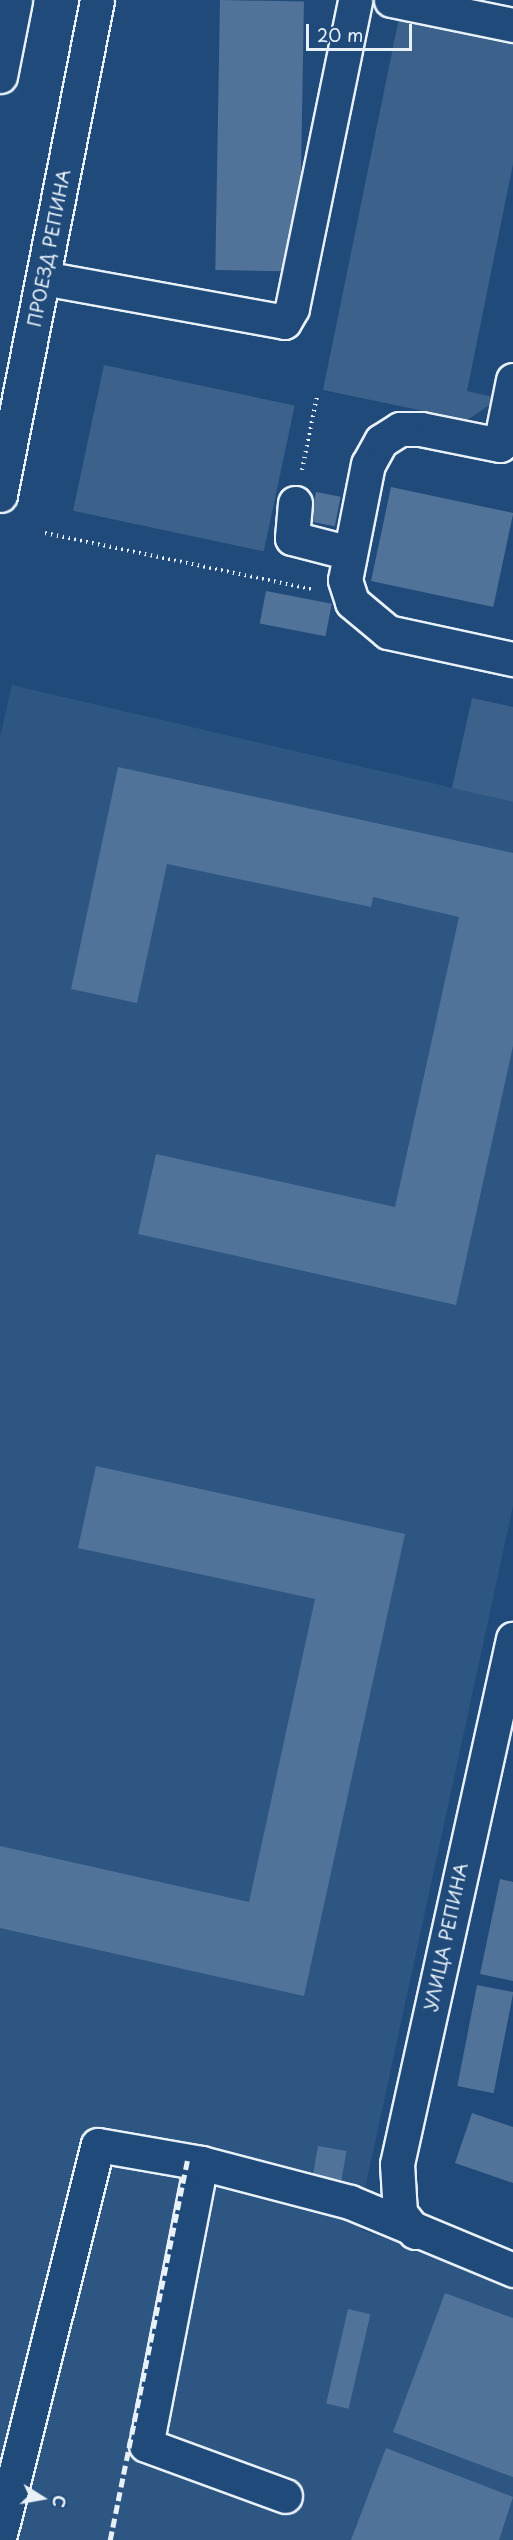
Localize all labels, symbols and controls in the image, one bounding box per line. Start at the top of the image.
scale bar [309,12,416,50]
text: 20 m [317,21,363,48]
street label: ПРОЕЗД РЕПИНА [23,167,75,329]
street label: УЛИЦА РЕПИНА [420,1860,472,2014]
north arrow [12,2468,72,2528]
text: С [47,2493,73,2510]

